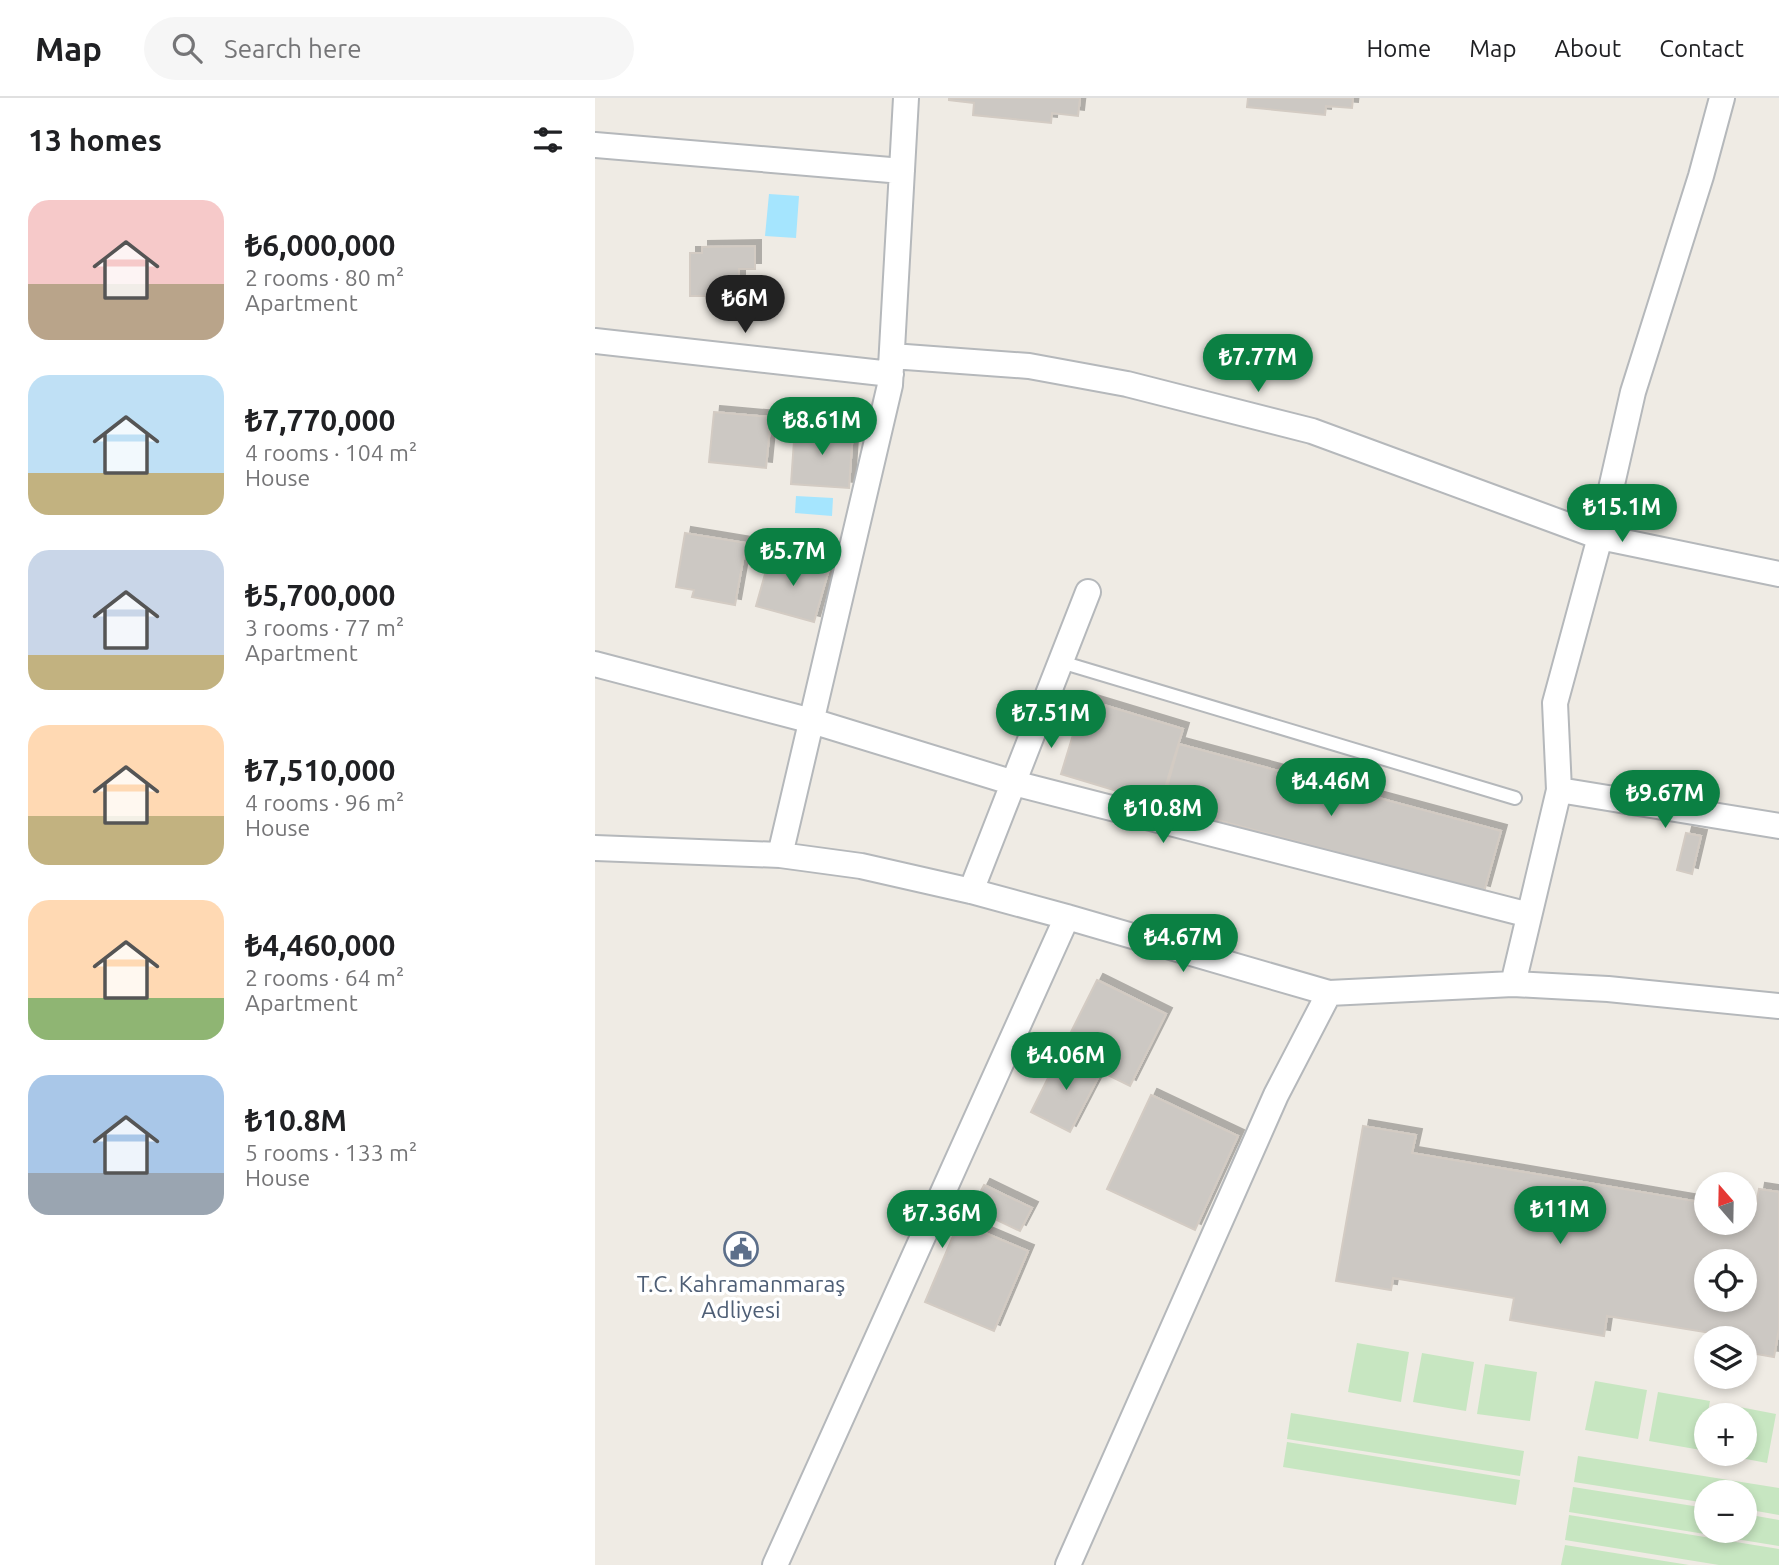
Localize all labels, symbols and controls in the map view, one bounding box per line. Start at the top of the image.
search box [144,17,634,80]
icon: search [168,29,206,67]
text: Map [35,30,102,67]
text: Search here [224,34,362,63]
text: Home [1366,35,1431,62]
text: Map [1469,35,1516,62]
text: About [1554,35,1621,62]
text: Contact [1659,35,1744,62]
icon: filters [529,121,567,159]
text: 13 homes [28,123,162,157]
icon: home [84,228,168,312]
text: ₺6,000,000 [245,228,395,262]
text: 2 rooms · 80 m² [245,265,404,290]
pin: ₺6M [711,275,779,335]
text: ₺6M [722,285,768,310]
text: Apartment [245,290,358,315]
pin: ₺7.77M [1201,334,1315,394]
text: ₺7.77M [1219,344,1297,369]
pin: ₺8.61M [765,398,879,457]
icon: home [84,403,168,487]
text: ₺7,770,000 [245,403,395,437]
text: ₺8.61M [783,407,861,432]
text: 4 rooms · 104 m² [245,440,417,465]
text: House [245,465,310,490]
pin: ₺15.1M [1565,484,1679,544]
text: ₺15.1M [1583,494,1661,519]
pin: ₺5.7M [744,528,842,588]
text: ₺5.7M [760,538,826,563]
icon: home [84,578,168,662]
text: ₺5,700,000 [245,578,395,612]
text: 3 rooms · 77 m² [245,615,404,640]
text: Apartment [245,640,358,665]
pin: ₺7.51M [994,690,1108,750]
text: ₺7.51M [1012,700,1090,725]
icon: home [84,753,168,837]
text: ₺7,510,000 [245,753,395,787]
pin: ₺4.46M [1274,758,1388,818]
text: ₺4.46M [1292,768,1370,793]
pin: ₺9.67M [1608,770,1722,830]
text: ₺9.67M [1626,780,1704,805]
pin: ₺10.8M [1106,786,1220,845]
text: 4 rooms · 96 m² [245,790,404,815]
text: ₺10.8M [1124,795,1202,820]
text: House [245,815,310,840]
pin: ₺4.67M [1126,914,1240,974]
text: ₺4.67M [1144,924,1222,949]
icon: home [84,928,168,1012]
text: ₺4,460,000 [245,928,395,962]
text: 2 rooms · 64 m² [245,965,404,990]
text: Apartment [245,990,358,1015]
pin: ₺4.06M [1009,1032,1123,1092]
text: ₺4.06M [1027,1042,1105,1067]
icon: home [84,1103,168,1187]
text: ₺10.8M [245,1103,347,1137]
text: 5 rooms · 133 m² [245,1140,417,1165]
text: House [245,1165,310,1190]
north arrow [1694,1172,1757,1236]
map controls [1694,1172,1757,1543]
pin: ₺11M [1519,1186,1601,1246]
pin: ₺7.36M [885,1190,999,1250]
text: ₺11M [1530,1196,1590,1221]
text: ₺7.36M [903,1200,981,1225]
public building icon: T.C. Kahramanmaraş Adliyesi [722,1230,760,1268]
button: locate [1694,1249,1757,1312]
place label: T.C. Kahramanmaraş Adliyesi [637,1271,845,1322]
button: layers [1694,1326,1757,1389]
button: + [1694,1403,1757,1466]
button: − [1694,1480,1757,1543]

